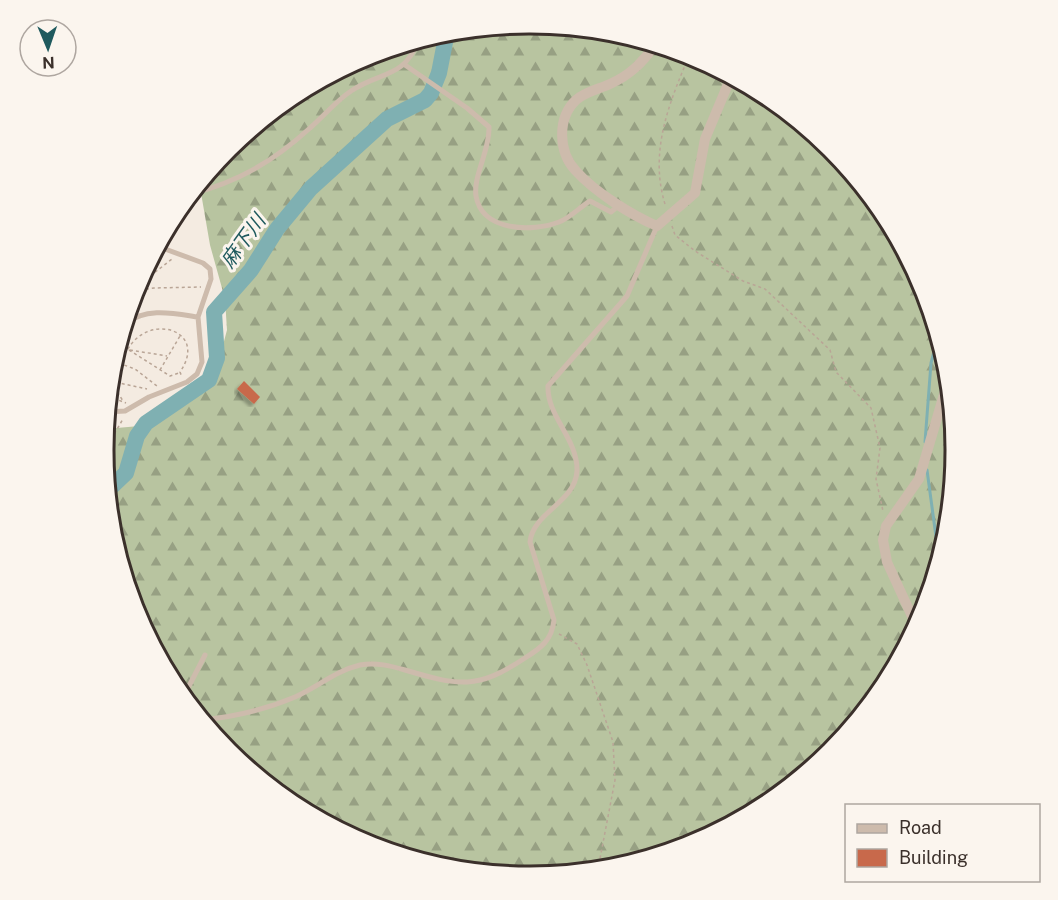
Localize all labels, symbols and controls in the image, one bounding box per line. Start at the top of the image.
north arrow [18,18,78,78]
text: N [42,53,55,72]
water label: 麻下川 [216,208,272,272]
legend [845,804,1040,882]
text: Road [899,817,942,838]
text: Building [899,847,968,868]

